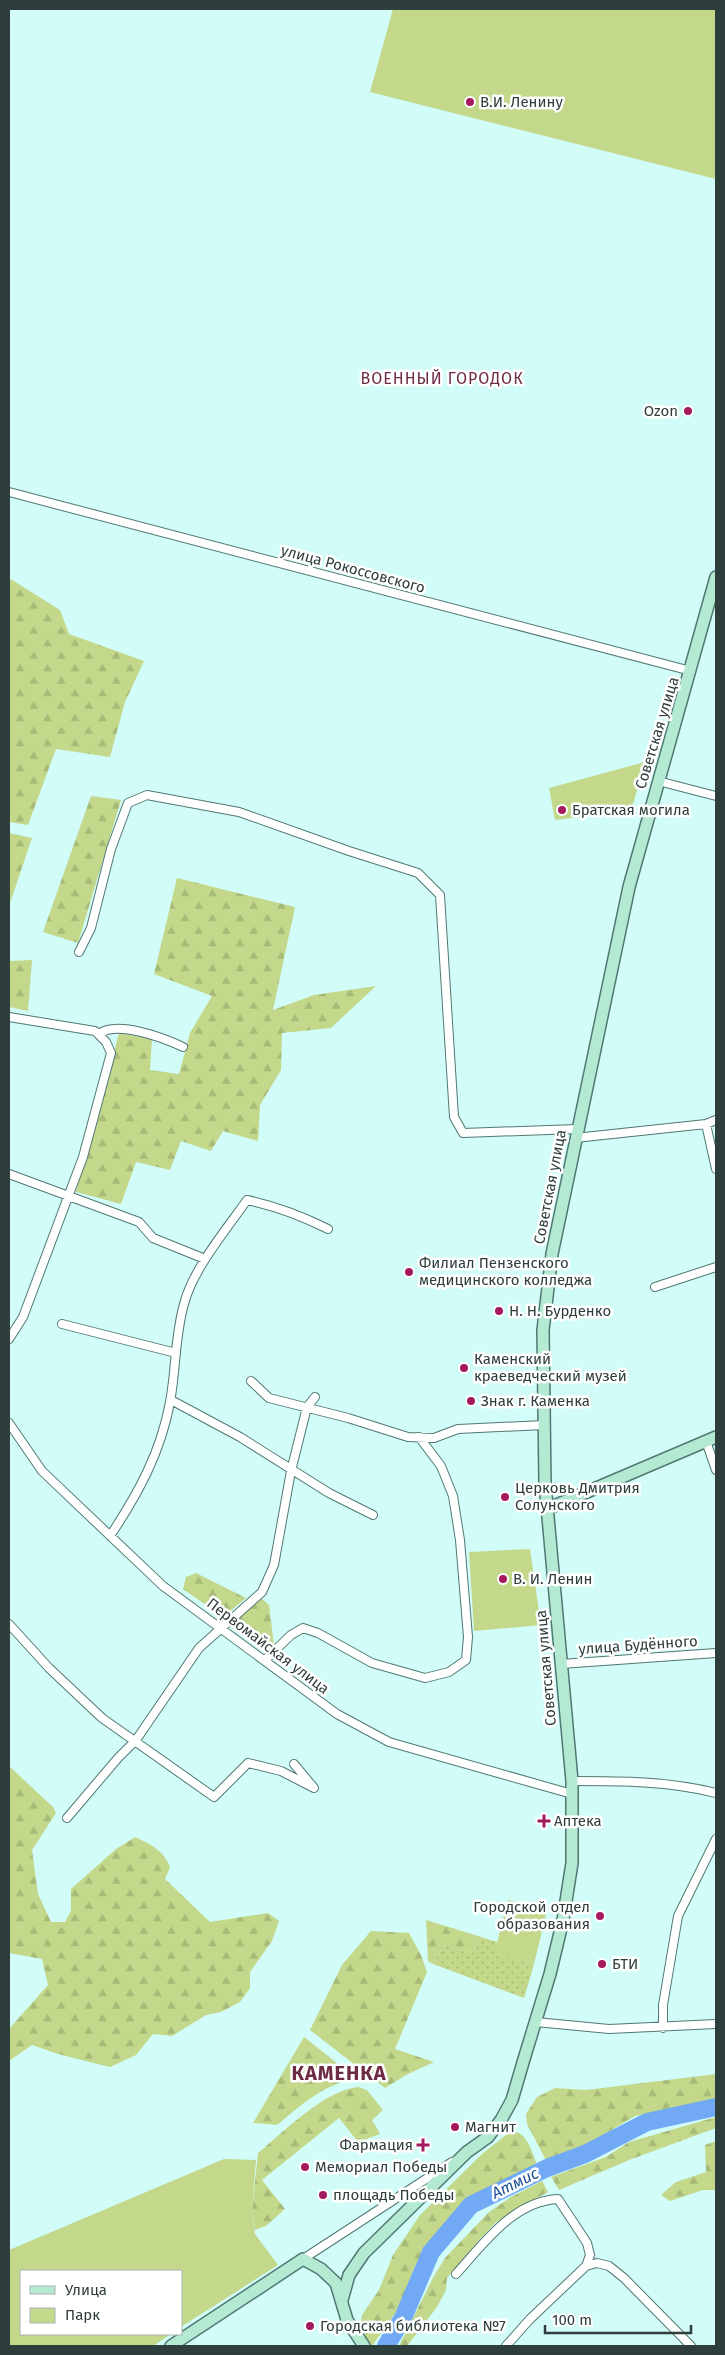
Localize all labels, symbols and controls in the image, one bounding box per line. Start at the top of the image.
place label: В.И. Ленину [480,93,563,111]
marker: В.И. Ленину [464,96,476,108]
district label: ВОЕННЫЙ ГОРОДОК [360,369,524,388]
place label: Ozon [644,402,678,420]
marker: Ozon [682,405,694,417]
street label: улица Рокоссовского [279,541,427,597]
street label: Советская улица [631,675,683,791]
place label: Братская могила [572,801,690,819]
marker: Братская могила [556,804,568,816]
street label: Советская улица [530,1128,570,1246]
place label: Филиал Пензенского медицинского колледжа [419,1254,592,1289]
marker: Филиал Пензенского медицинского колледжа [403,1266,415,1278]
place label: Н. Н. Бурденко [509,1302,611,1320]
marker: Н. Н. Бурденко [493,1305,505,1317]
place label: Каменский краеведческий музей [474,1350,627,1385]
marker: Каменский краеведческий музей [458,1362,470,1374]
place label: Знак г. Каменка [481,1392,590,1410]
marker: Знак г. Каменка [465,1395,477,1407]
place label: Церковь Дмитрия Солунского [515,1479,640,1514]
marker: Церковь Дмитрия Солунского [499,1491,511,1503]
place label: В. И. Ленин [513,1570,592,1588]
marker: В. И. Ленин [497,1573,509,1585]
street label: Первомайская улица [203,1594,333,1698]
street label: Советская улица [532,1609,560,1727]
street label: улица Будённого [578,1632,698,1658]
place label: Аптека [554,1812,602,1830]
marker: Аптека [538,1815,550,1827]
place label: Городской отдел образования [473,1898,590,1933]
marker: Городской отдел образования [594,1910,606,1922]
place label: БТИ [612,1955,638,1973]
marker: БТИ [596,1958,608,1970]
district label: КАМЕНКА [291,2061,387,2085]
place label: Магнит [465,2118,516,2136]
marker: Магнит [449,2121,461,2133]
place label: Фармация [340,2136,413,2154]
marker: Фармация [417,2139,429,2151]
place label: Мемориал Победы [315,2158,447,2176]
marker: Мемориал Победы [299,2161,311,2173]
water label: Атмис [487,2163,542,2203]
place label: площадь Победы [333,2186,454,2204]
marker: площадь Победы [317,2189,329,2201]
legend [20,2270,182,2335]
text: Улица [65,2281,107,2299]
scale bar [545,2302,691,2334]
text: Парк [65,2306,100,2324]
text: 100 m [552,2311,592,2329]
place label: Городская библиотека №7 [320,2317,506,2335]
marker: Городская библиотека №7 [304,2320,316,2332]

